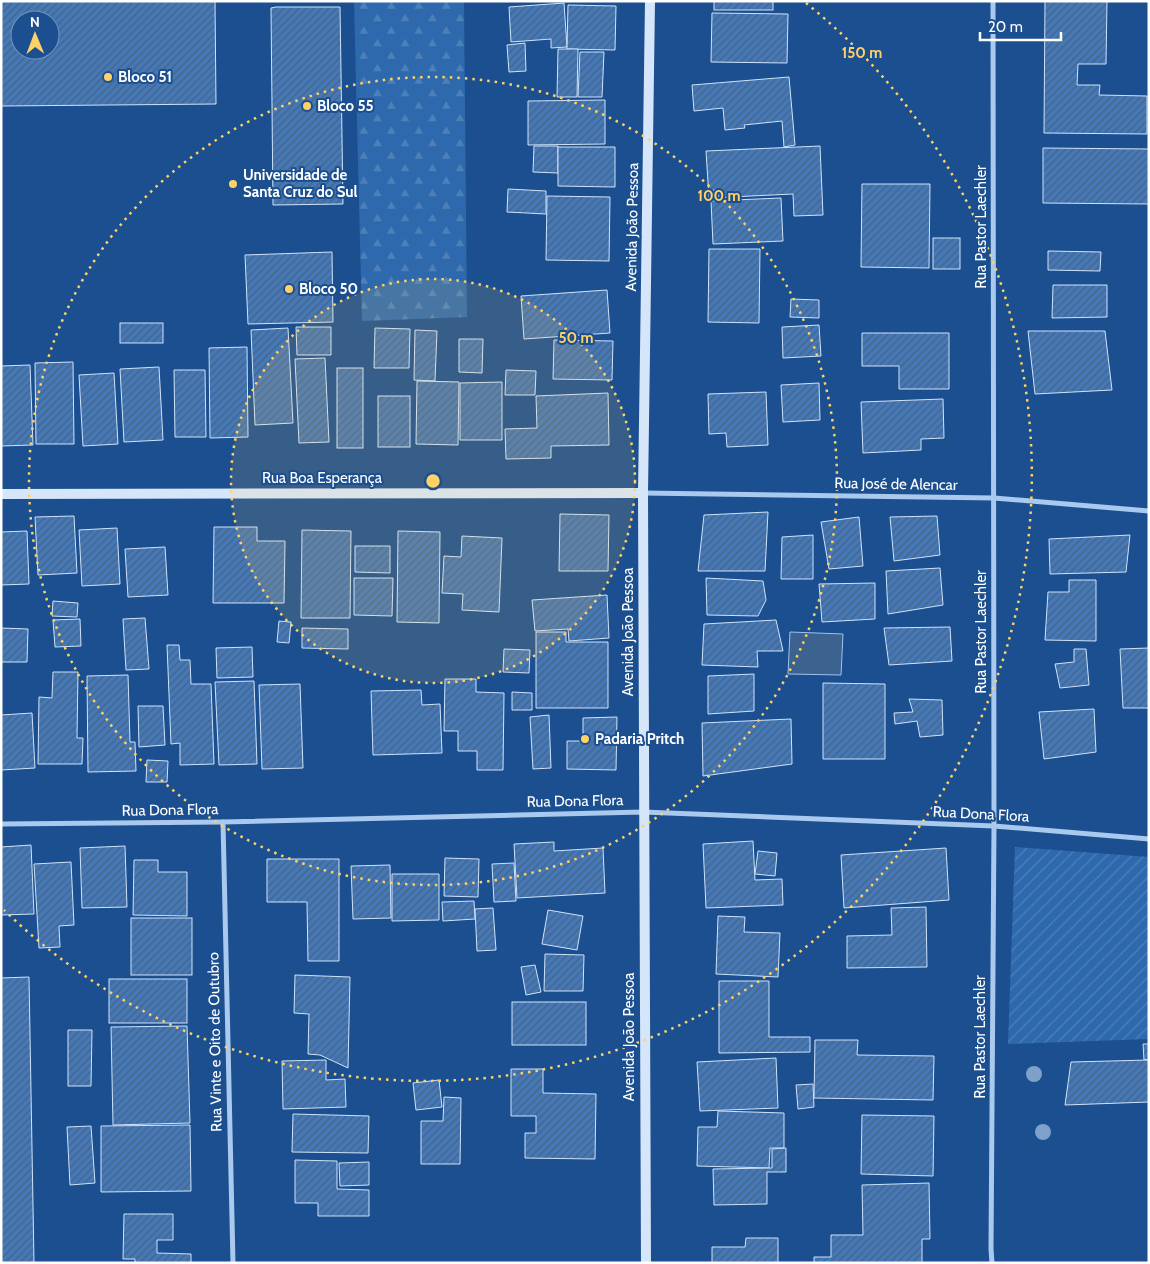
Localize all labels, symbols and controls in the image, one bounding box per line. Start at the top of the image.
north arrow [10,10,60,60]
scale bar [980,10,1061,42]
text: N [30,13,40,31]
text: 20 m [988,18,1023,36]
text: 150 m [842,44,882,62]
place label: Bloco 51 [118,68,172,86]
marker: Bloco 51 [102,71,114,83]
place label: Bloco 55 [317,97,374,115]
marker: Bloco 55 [301,100,313,112]
street label: Avenida João Pessoa [622,162,642,292]
street label: Rua Pastor Laechler [972,165,990,289]
place label: Universidade de Santa Cruz do Sul [243,166,358,201]
marker: Universidade de Santa Cruz do Sul [227,178,239,190]
text: 100 m [697,187,741,205]
place label: Bloco 50 [299,280,358,298]
marker: Bloco 50 [283,283,295,295]
text: 50 m [558,329,594,347]
street label: Rua Boa Esperança [262,469,383,487]
centre of rings [424,472,442,490]
street label: Rua José de Alencar [834,474,958,494]
street label: Avenida João Pessoa [619,567,637,696]
street label: Rua Pastor Laechler [972,570,990,694]
place label: Padaria Pritch [595,730,684,748]
marker: Padaria Pritch [579,733,591,745]
street label: Rua Dona Flora [526,791,624,811]
street label: Rua Dona Flora [121,800,219,820]
street label: Rua Dona Flora [932,802,1031,826]
street label: Rua Vinte e Oito de Outubro [204,952,226,1132]
street label: Avenida João Pessoa [620,972,638,1101]
street label: Rua Pastor Laechler [971,975,989,1099]

